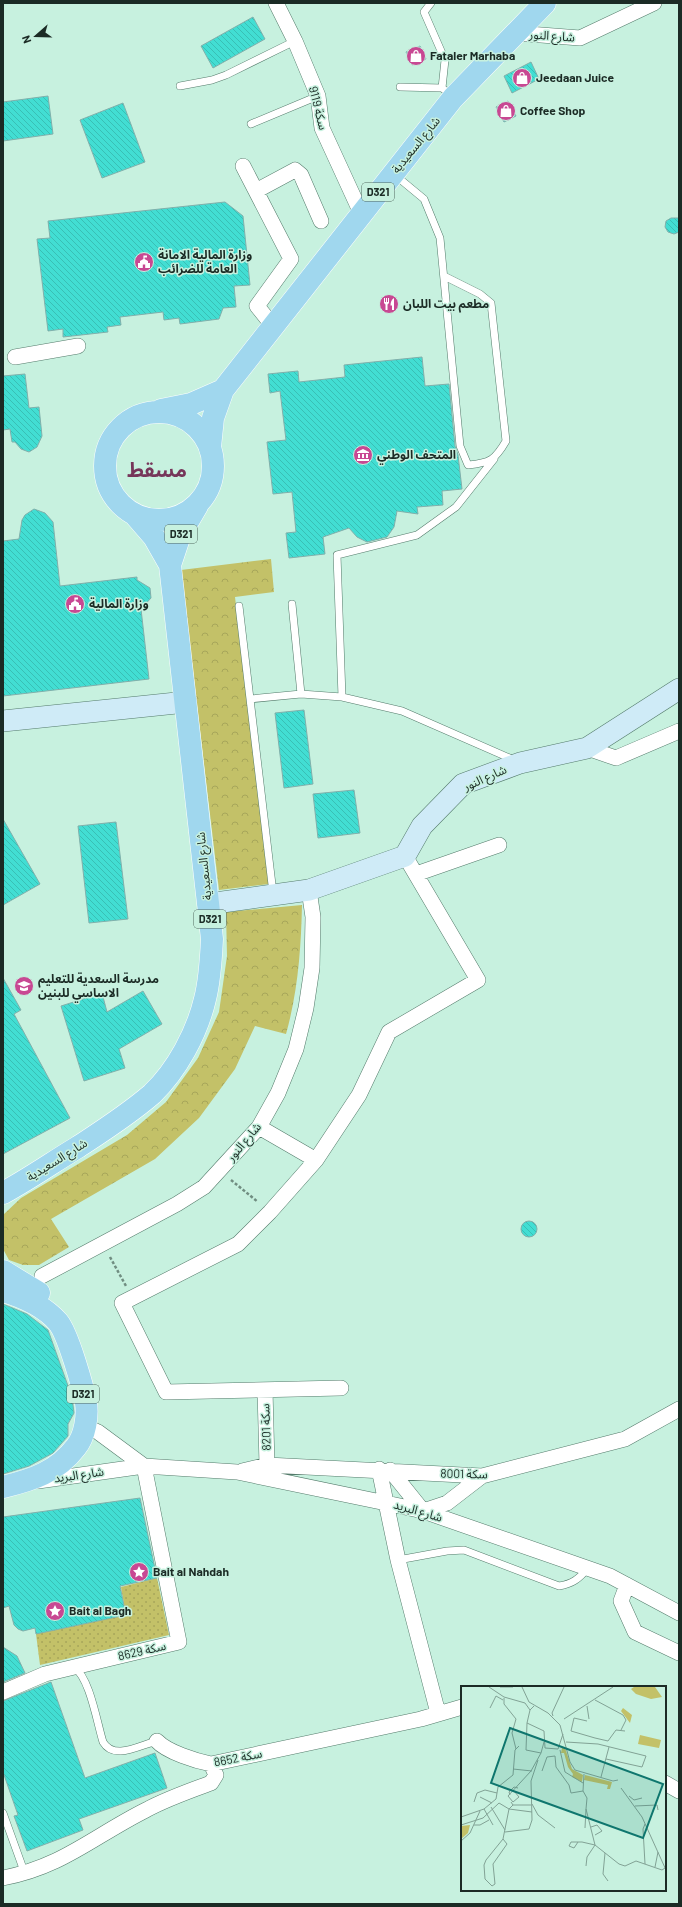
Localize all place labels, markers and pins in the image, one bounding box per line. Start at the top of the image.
shop icon: Fataler Marhaba [405,45,427,67]
place label: Fataler Marhaba [430,48,515,62]
shop icon: Jeedaan Juice [511,67,533,89]
place label: Jeedaan Juice [536,70,614,84]
shop icon: Coffee Shop [495,100,517,122]
place label: Coffee Shop [520,103,586,117]
place label: وزارة المالية الامانة العامة للضرائب [158,247,252,276]
public building icon: وزارة المالية الامانة العامة للضرائب [133,251,155,273]
restaurant icon: مطعم بيت اللبان [378,293,400,315]
place label: مطعم بيت اللبان [403,296,489,313]
museum icon: المتحف الوطني [352,444,374,466]
place label: المتحف الوطني [377,447,456,465]
public building icon: وزارة المالية [64,593,86,615]
place label: وزارة المالية [89,596,149,611]
place label: مدرسة السعدية للتعليم الاساسي للبنين [38,971,159,1003]
school or university icon: مدرسة السعدية للتعليم الاساسي للبنين [13,975,35,997]
place icon: Bait al Nahdah [128,1561,150,1583]
place label: Bait al Nahdah [153,1564,229,1578]
place icon: Bait al Bagh [44,1600,66,1622]
place label: Bait al Bagh [69,1603,131,1617]

